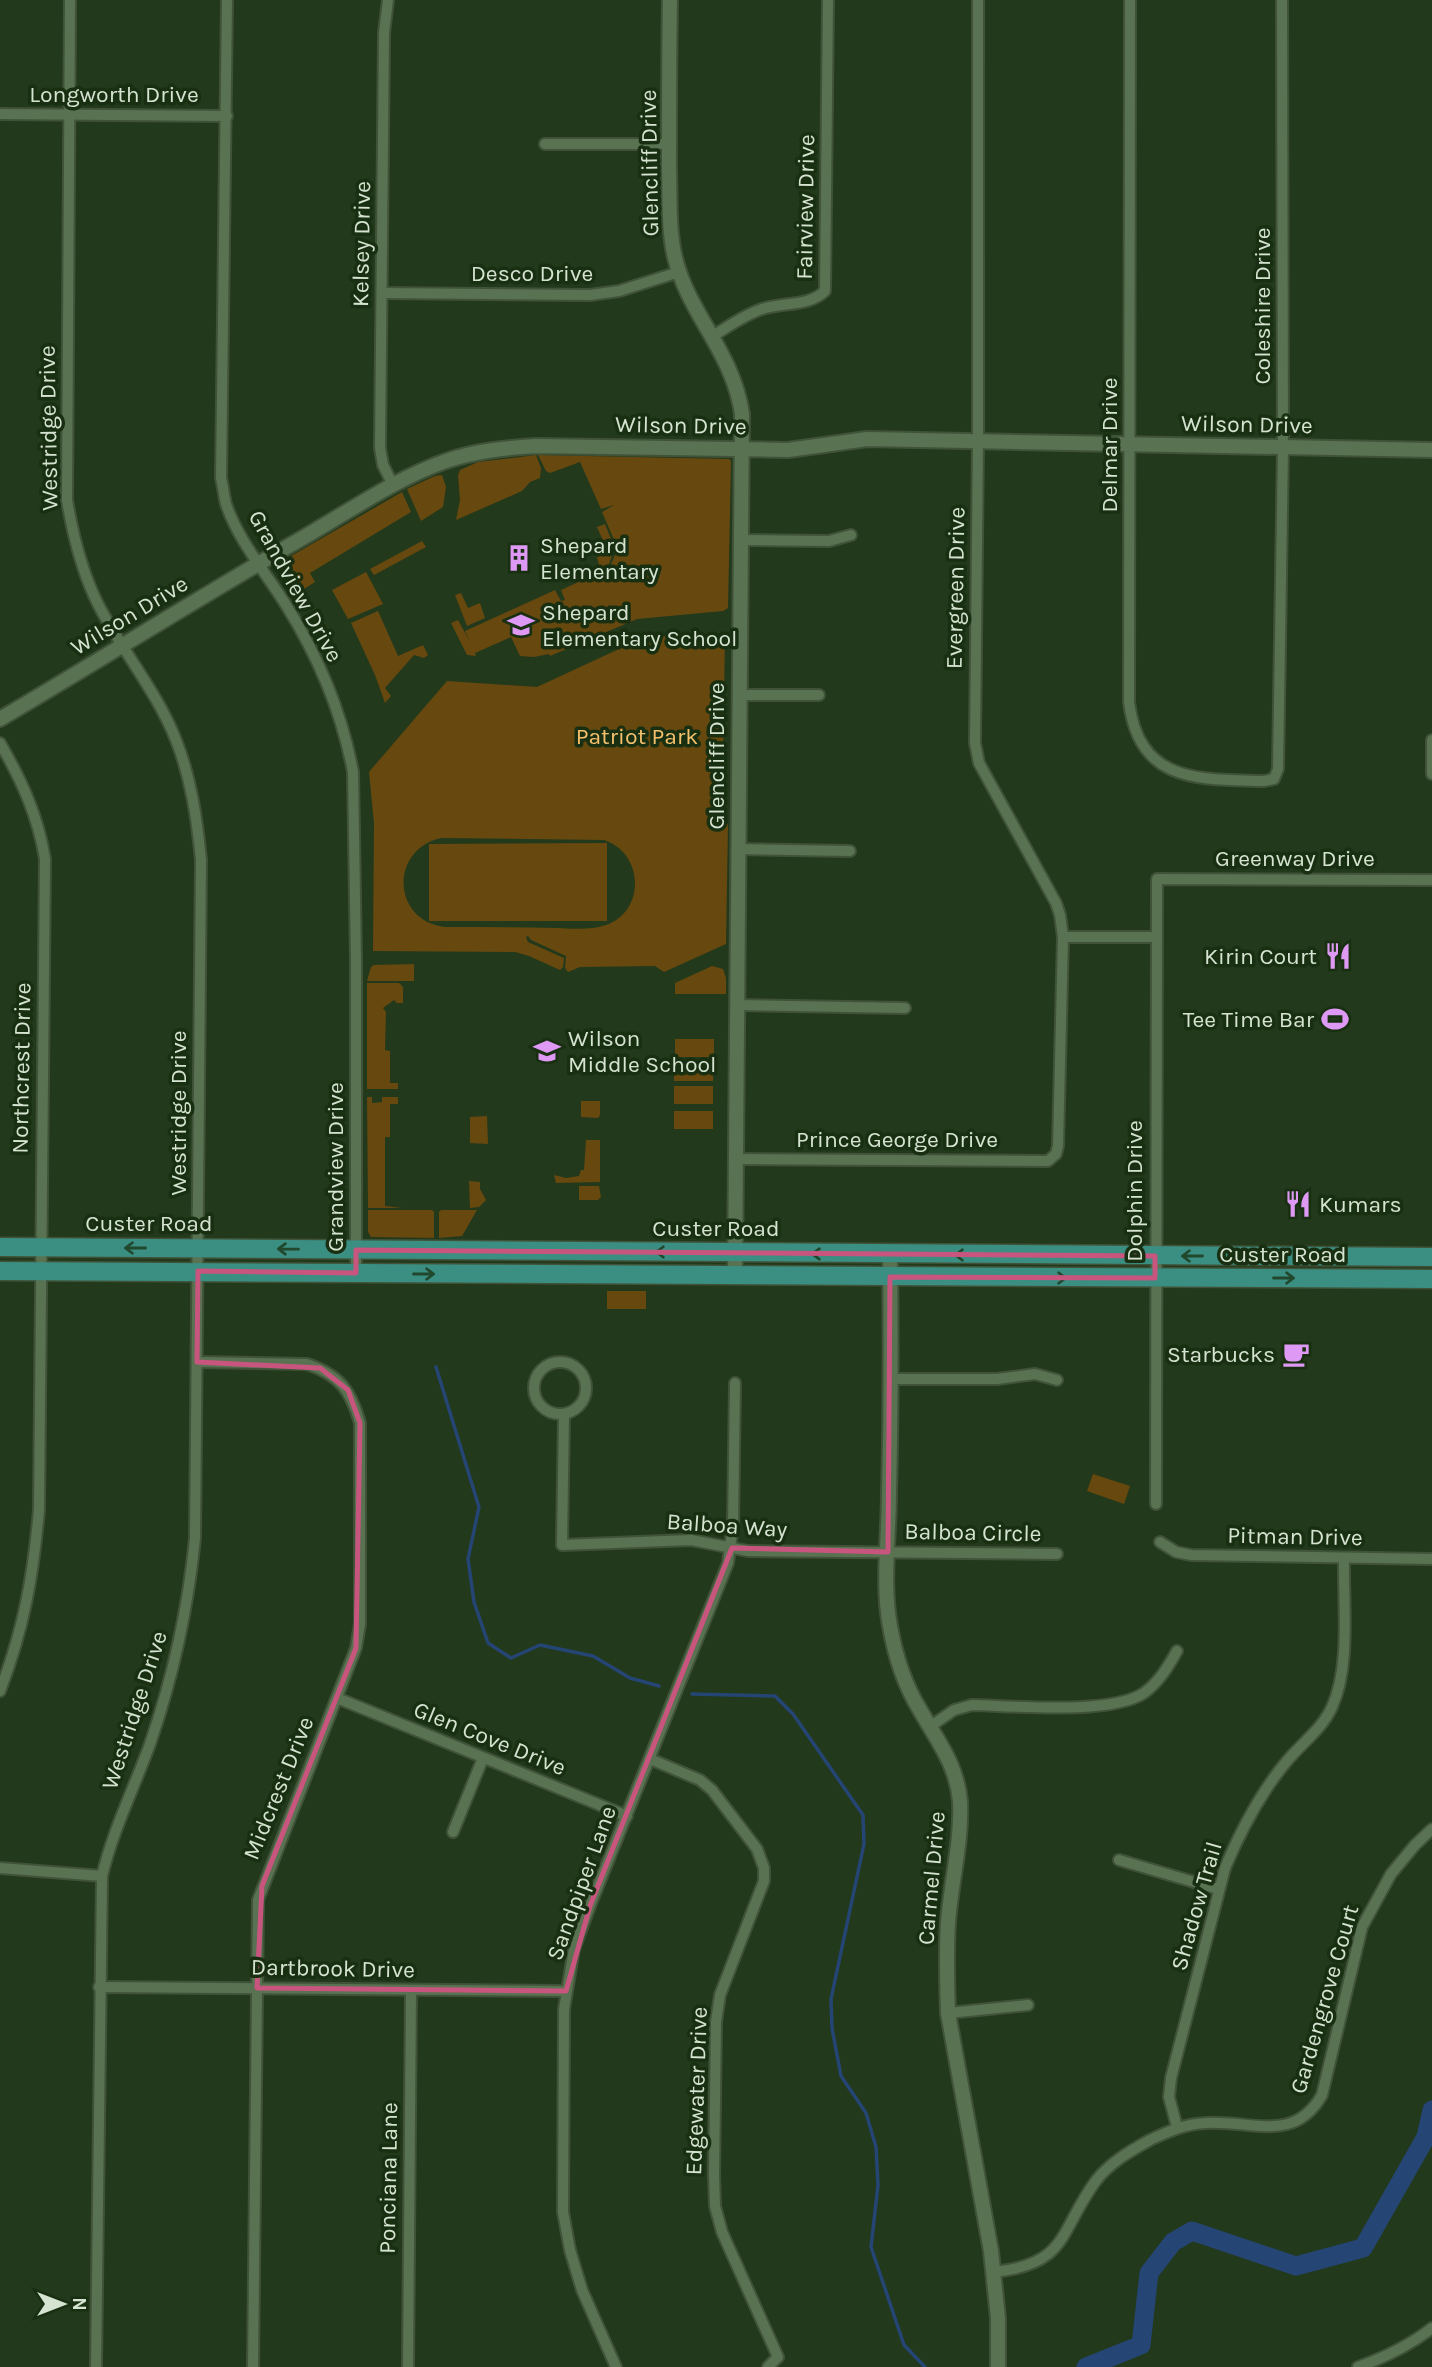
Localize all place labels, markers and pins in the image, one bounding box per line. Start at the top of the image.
place label: Shepard Elementary [540,532,659,585]
building icon: Shepard Elementary [504,543,534,573]
place label: Shepard Elementary School [542,599,737,652]
school or university icon: Shepard Elementary School [506,610,536,640]
restaurant icon: Kirin Court [1323,941,1353,971]
place label: Kirin Court [1204,943,1317,970]
sports icon: Tee Time Bar [1320,1004,1350,1034]
place label: Tee Time Bar [1183,1006,1315,1033]
place label: Wilson Middle School [568,1025,717,1078]
school or university icon: Wilson Middle School [532,1036,562,1066]
restaurant icon: Kumars [1283,1189,1313,1219]
place label: Kumars [1319,1191,1401,1218]
cafe icon: Starbucks [1281,1339,1311,1369]
place label: Starbucks [1167,1341,1275,1368]

